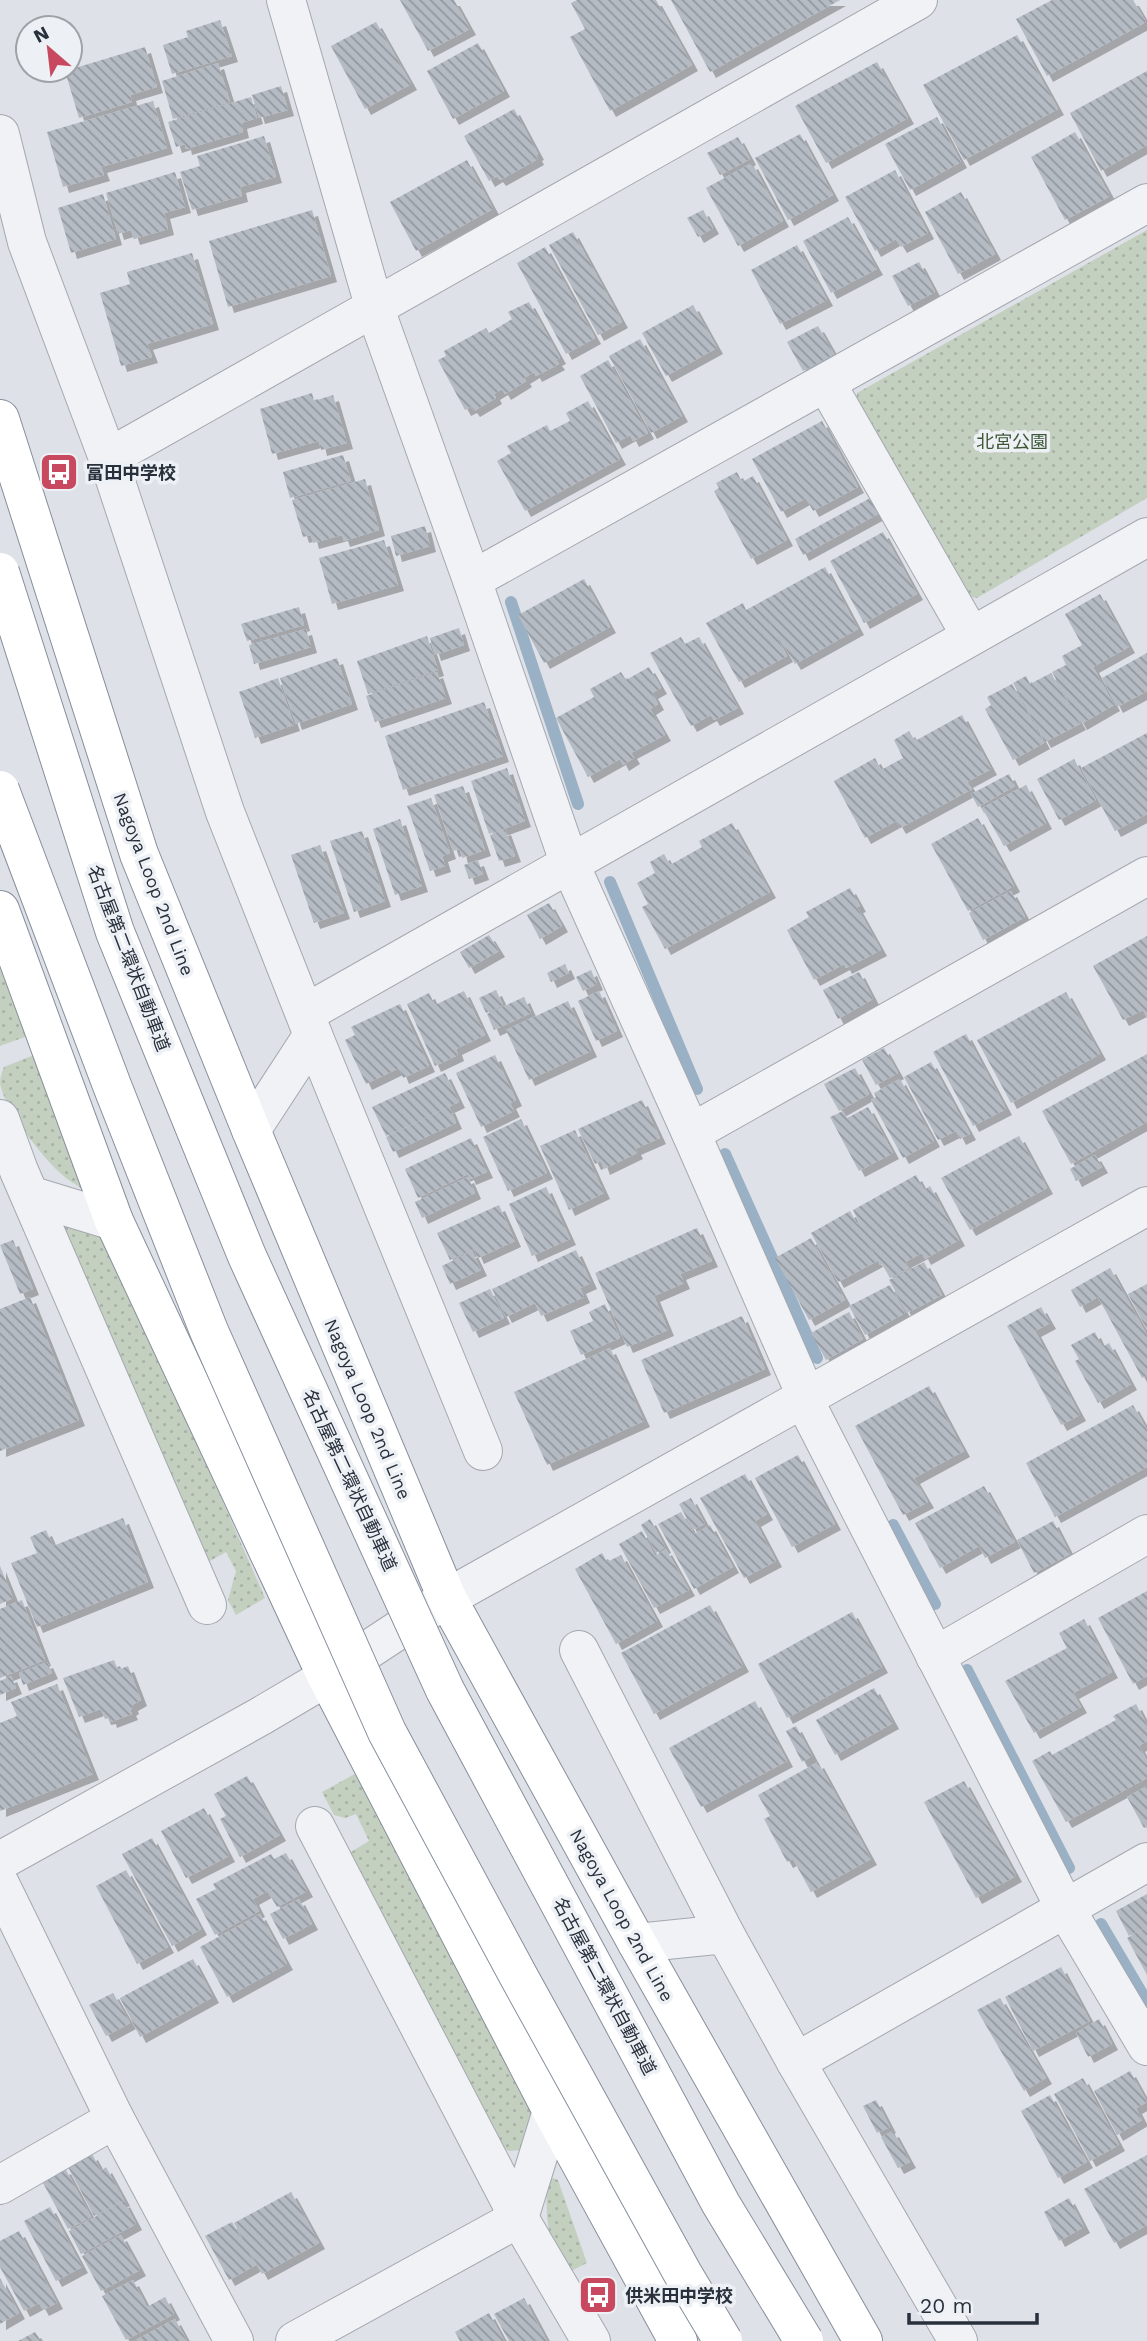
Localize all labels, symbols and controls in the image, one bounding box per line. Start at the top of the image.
north arrow [14,14,84,84]
text: N [30,21,53,48]
park label: 北宮公園 [976,431,1048,452]
bus stop icon: 富田中学校 [38,451,80,493]
place label: 富田中学校 [86,462,176,483]
street label: Nagoya Loop 2nd Line [109,790,199,978]
street label: 名古屋第二環状自動車道 [84,862,174,1054]
street label: Nagoya Loop 2nd Line [320,1316,416,1502]
street label: 名古屋第二環状自動車道 [299,1386,401,1574]
street label: Nagoya Loop 2nd Line [566,1825,678,2005]
street label: 名古屋第二環状自動車道 [549,1894,661,2078]
bus stop icon: 供米田中学校 [577,2274,619,2316]
scale bar [909,2282,1037,2326]
place label: 供米田中学校 [625,2285,733,2306]
text: 20 m [920,2293,972,2318]

